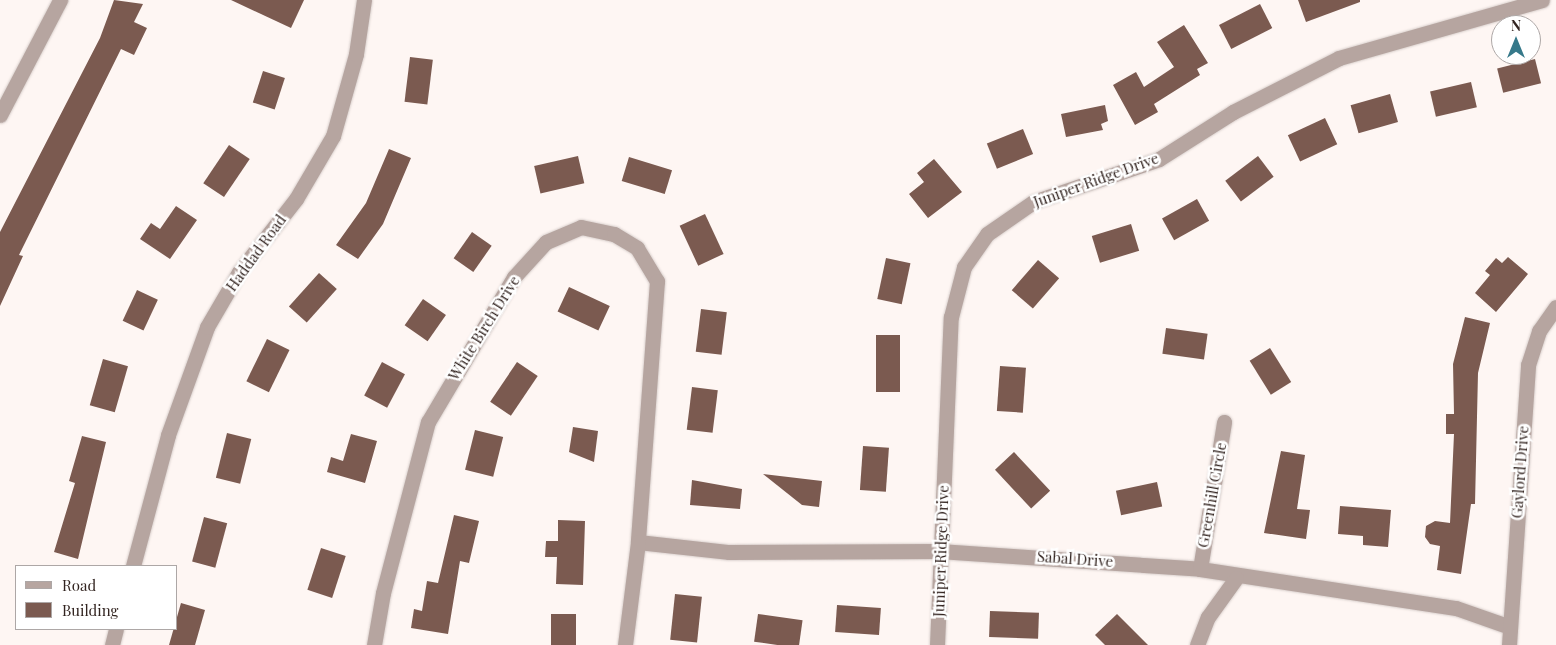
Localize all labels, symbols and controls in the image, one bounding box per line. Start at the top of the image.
north arrow [1491,15,1541,65]
text: N [1511,16,1521,35]
street label: Juniper Ridge Drive [1031,149,1161,211]
street label: Haddad Road [222,211,290,295]
street label: White Birch Drive [445,272,523,384]
street label: Gaylord Drive [1508,425,1532,519]
street label: Greenhill Circle [1194,441,1230,549]
street label: Juniper Ridge Drive [930,485,952,617]
street label: Sabal Drive [1036,547,1114,571]
legend [15,565,178,630]
text: Road [62,575,96,595]
text: Building [62,600,118,620]

